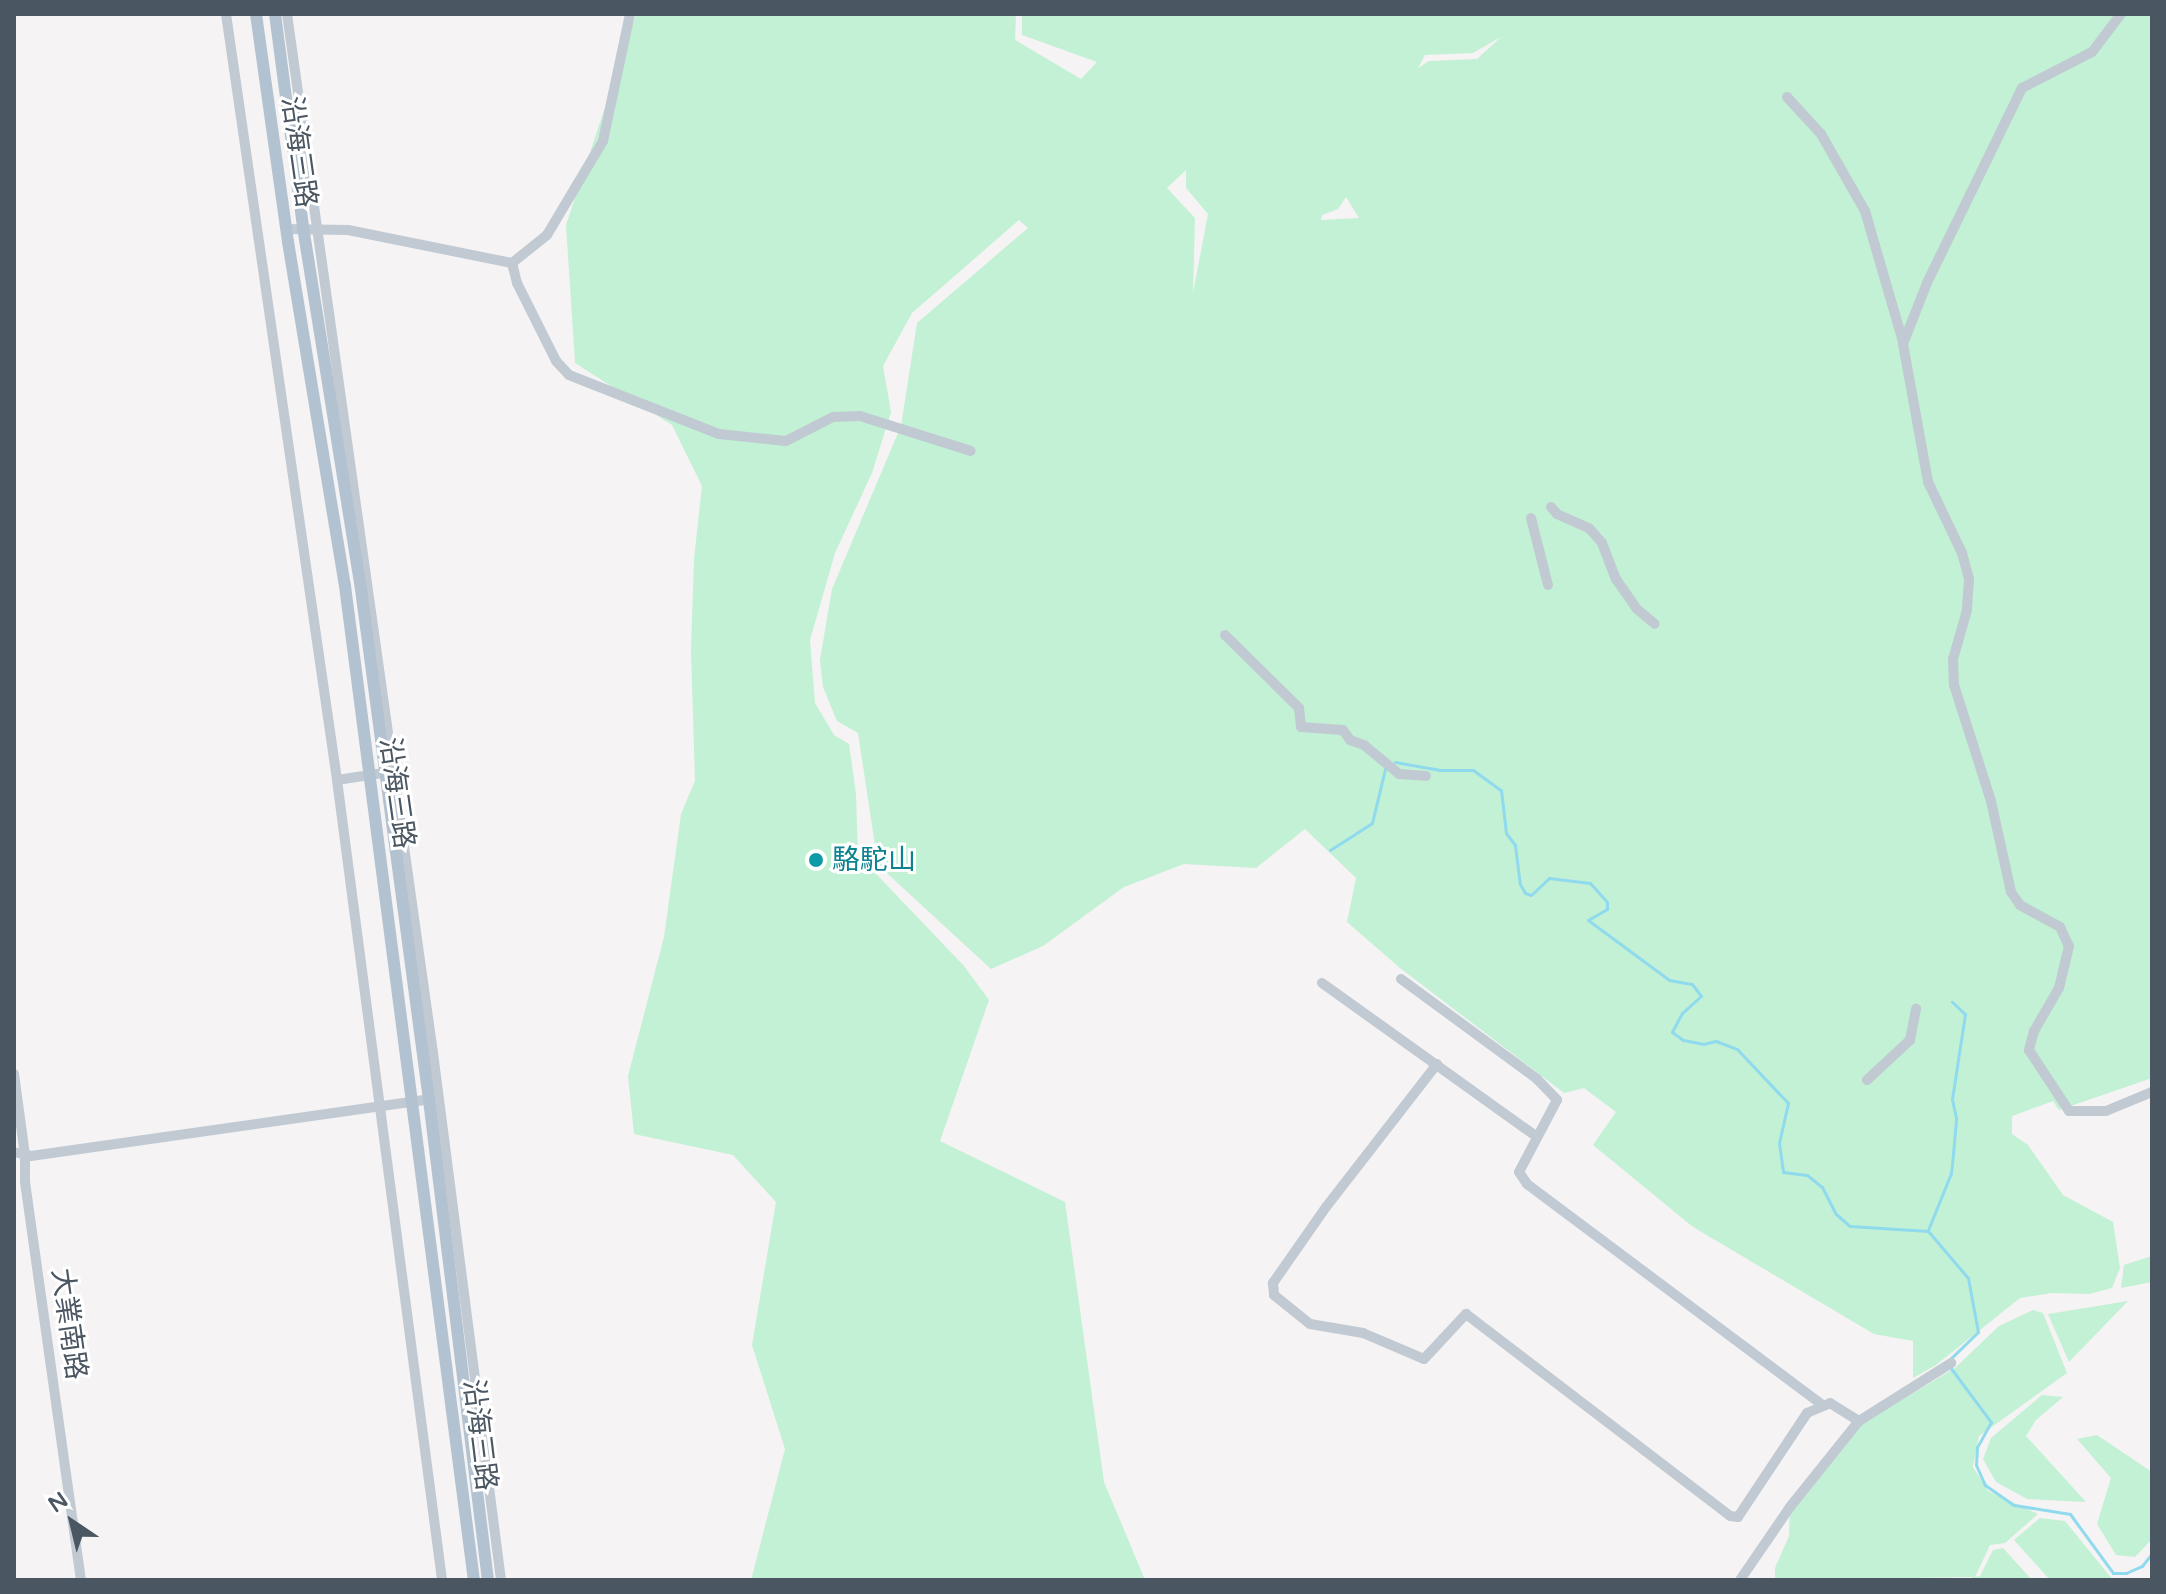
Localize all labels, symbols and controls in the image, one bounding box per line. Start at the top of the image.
street label: 沿海三路 [275,94,323,210]
street label: 沿海三路 [373,735,421,851]
place label: 駱駝山 [832,843,916,877]
marker: 駱駝山 [807,851,825,869]
street label: 大業南路 [45,1266,93,1382]
street label: 沿海三路 [457,1377,503,1493]
north arrow [32,1482,112,1562]
text: N [44,1487,73,1518]

